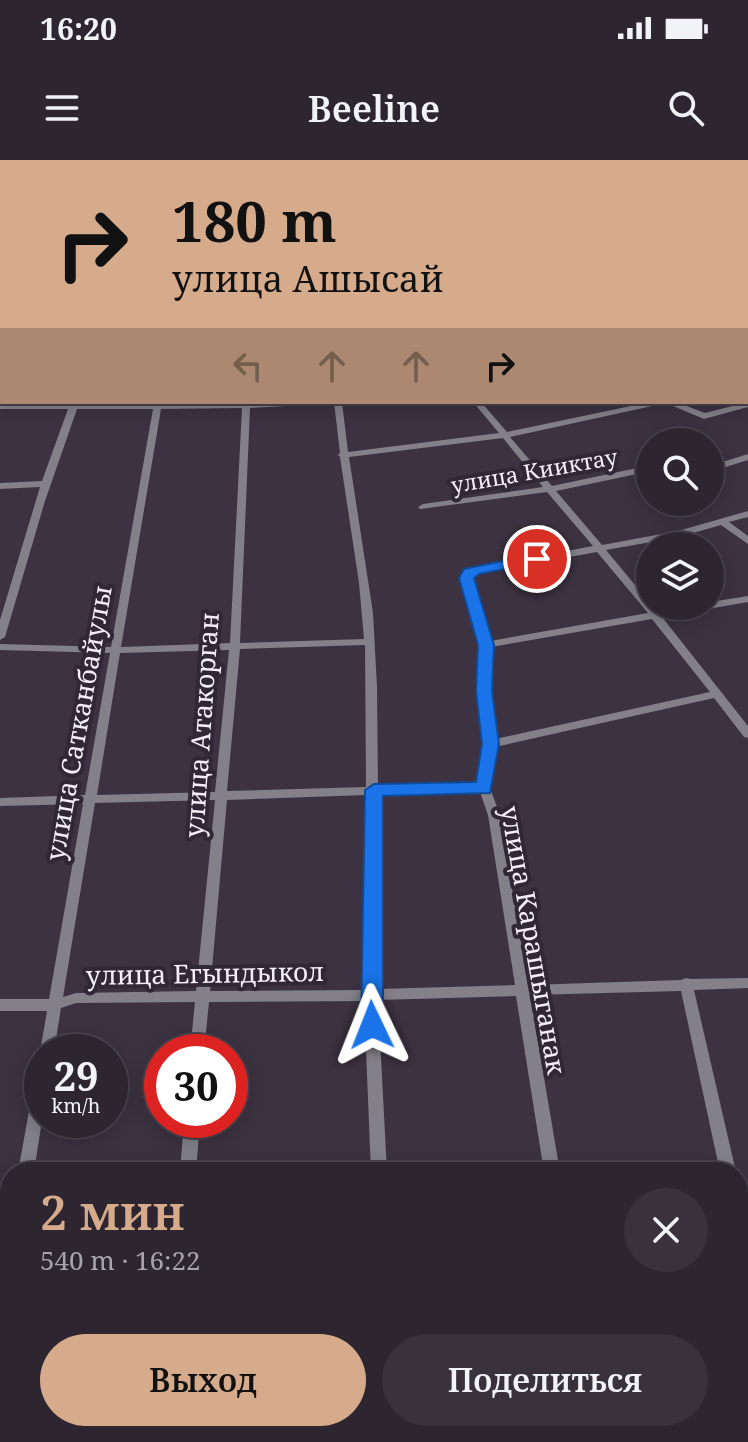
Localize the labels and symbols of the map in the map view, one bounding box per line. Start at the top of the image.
street label: улица Кииктау [448,441,620,499]
pin [503,525,571,593]
street label: улица Сатканбайулы [36,583,120,863]
street label: улица Атакорган [175,611,227,839]
street label: улица Карашыганак [493,803,575,1078]
street label: улица Егындыкол [86,953,324,993]
position arrow [330,983,414,1067]
speed limit sign: 30 [144,1034,248,1138]

